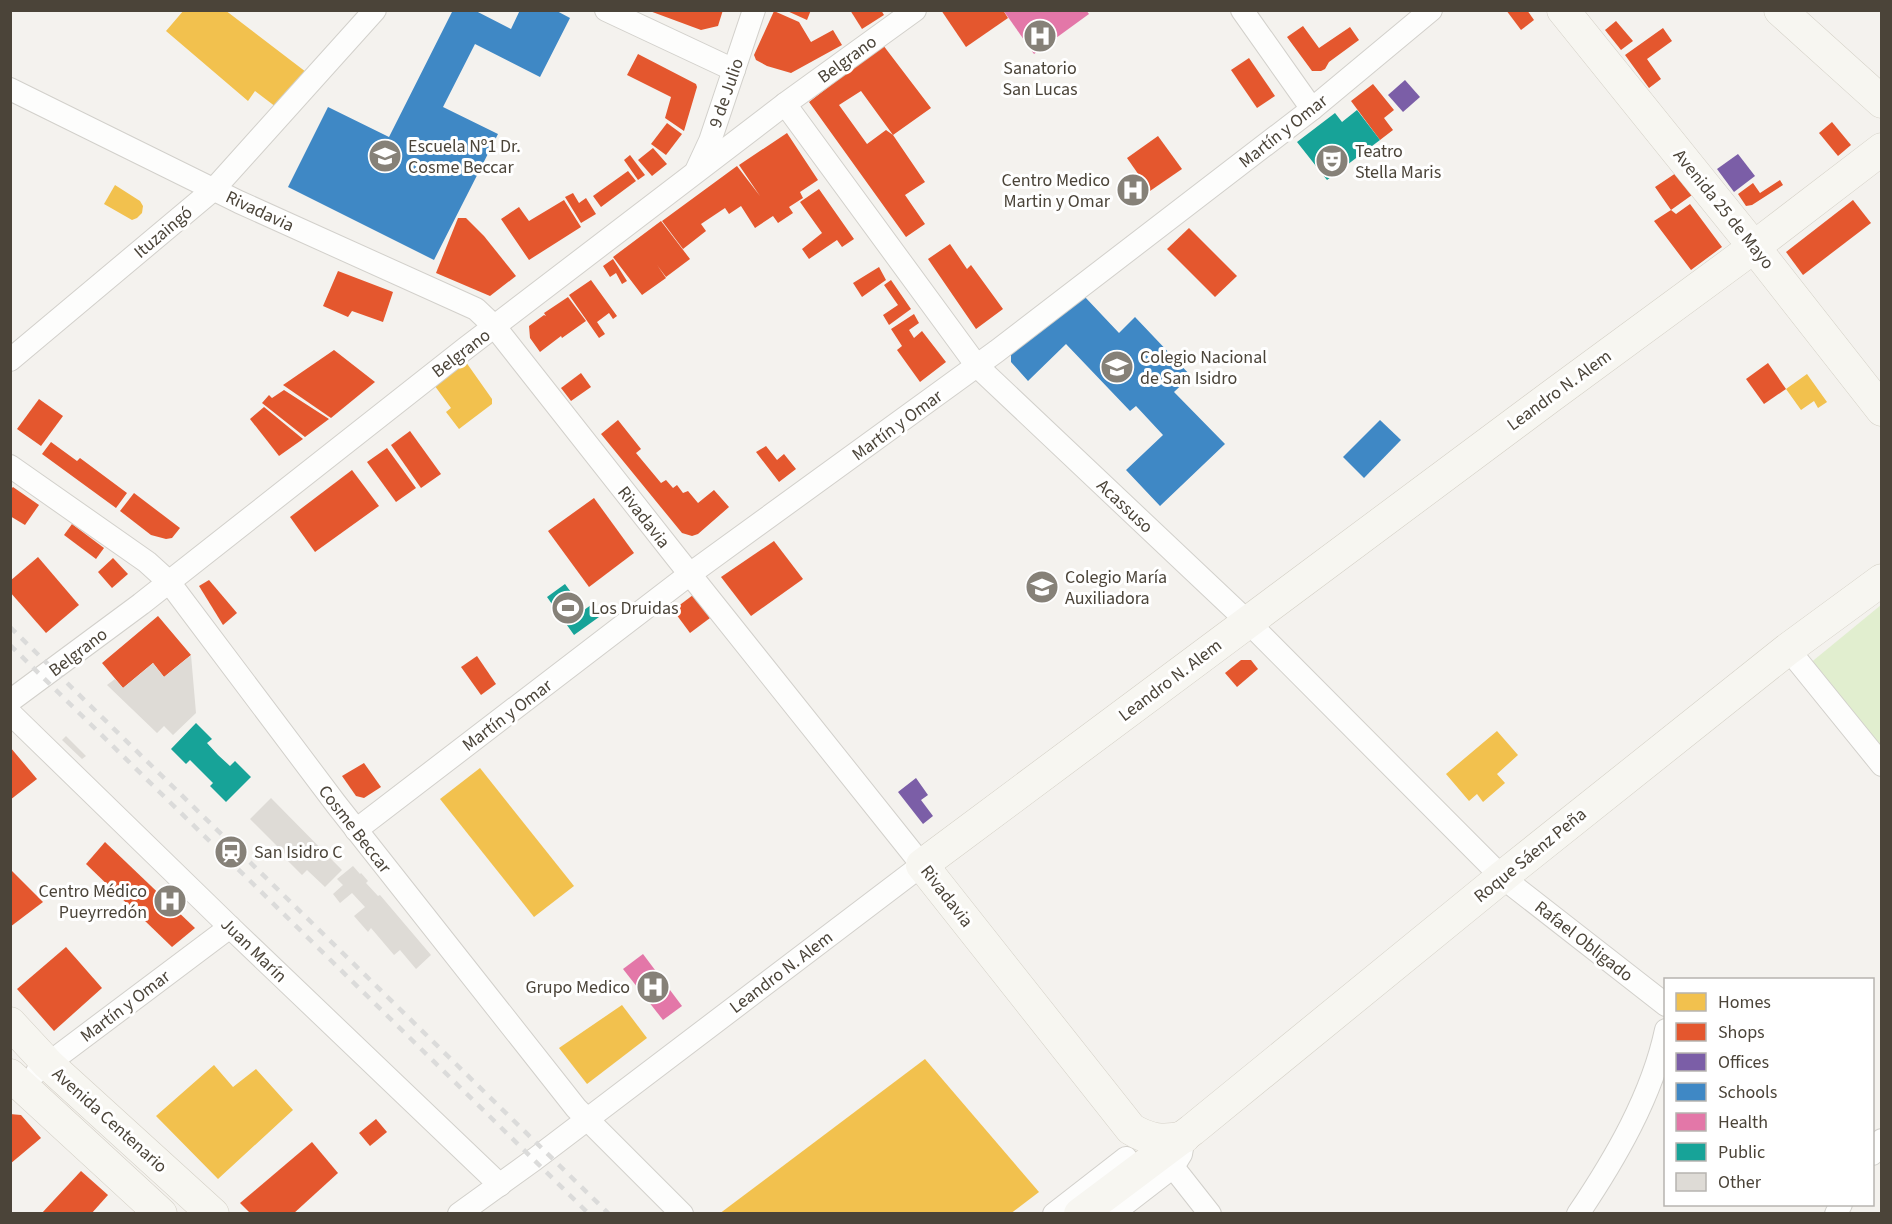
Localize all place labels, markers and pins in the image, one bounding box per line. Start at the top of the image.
hospital icon: Sanatorio San Lucas [1022,18,1058,54]
place label: Sanatorio San Lucas [1002,56,1078,102]
place label: Escuela Nº1 Dr. Cosme Beccar [408,134,521,180]
school or university icon: Escuela Nº1 Dr. Cosme Beccar [367,138,403,174]
place label: Teatro Stella Maris [1355,139,1441,185]
theatre icon: Teatro Stella Maris [1314,143,1350,179]
place label: Centro Medico Martin y Omar [1001,168,1111,214]
hospital icon: Centro Medico Martin y Omar [1115,172,1151,208]
place label: Colegio Nacional de San Isidro [1140,345,1267,391]
school or university icon: Colegio Nacional de San Isidro [1099,349,1135,385]
place label: Colegio María Auxiliadora [1065,565,1167,611]
school or university icon: Colegio María Auxiliadora [1024,569,1060,605]
sports icon: Los Druidas [550,590,586,626]
place label: Los Druidas [591,596,679,621]
station icon: San Isidro C [213,834,249,870]
place label: San Isidro C [254,840,343,865]
place label: Centro Médico Pueyrredón [38,879,147,925]
hospital icon: Centro Médico Pueyrredón [152,883,188,919]
hospital icon: Grupo Medico [635,969,671,1005]
place label: Grupo Medico [525,975,630,1000]

